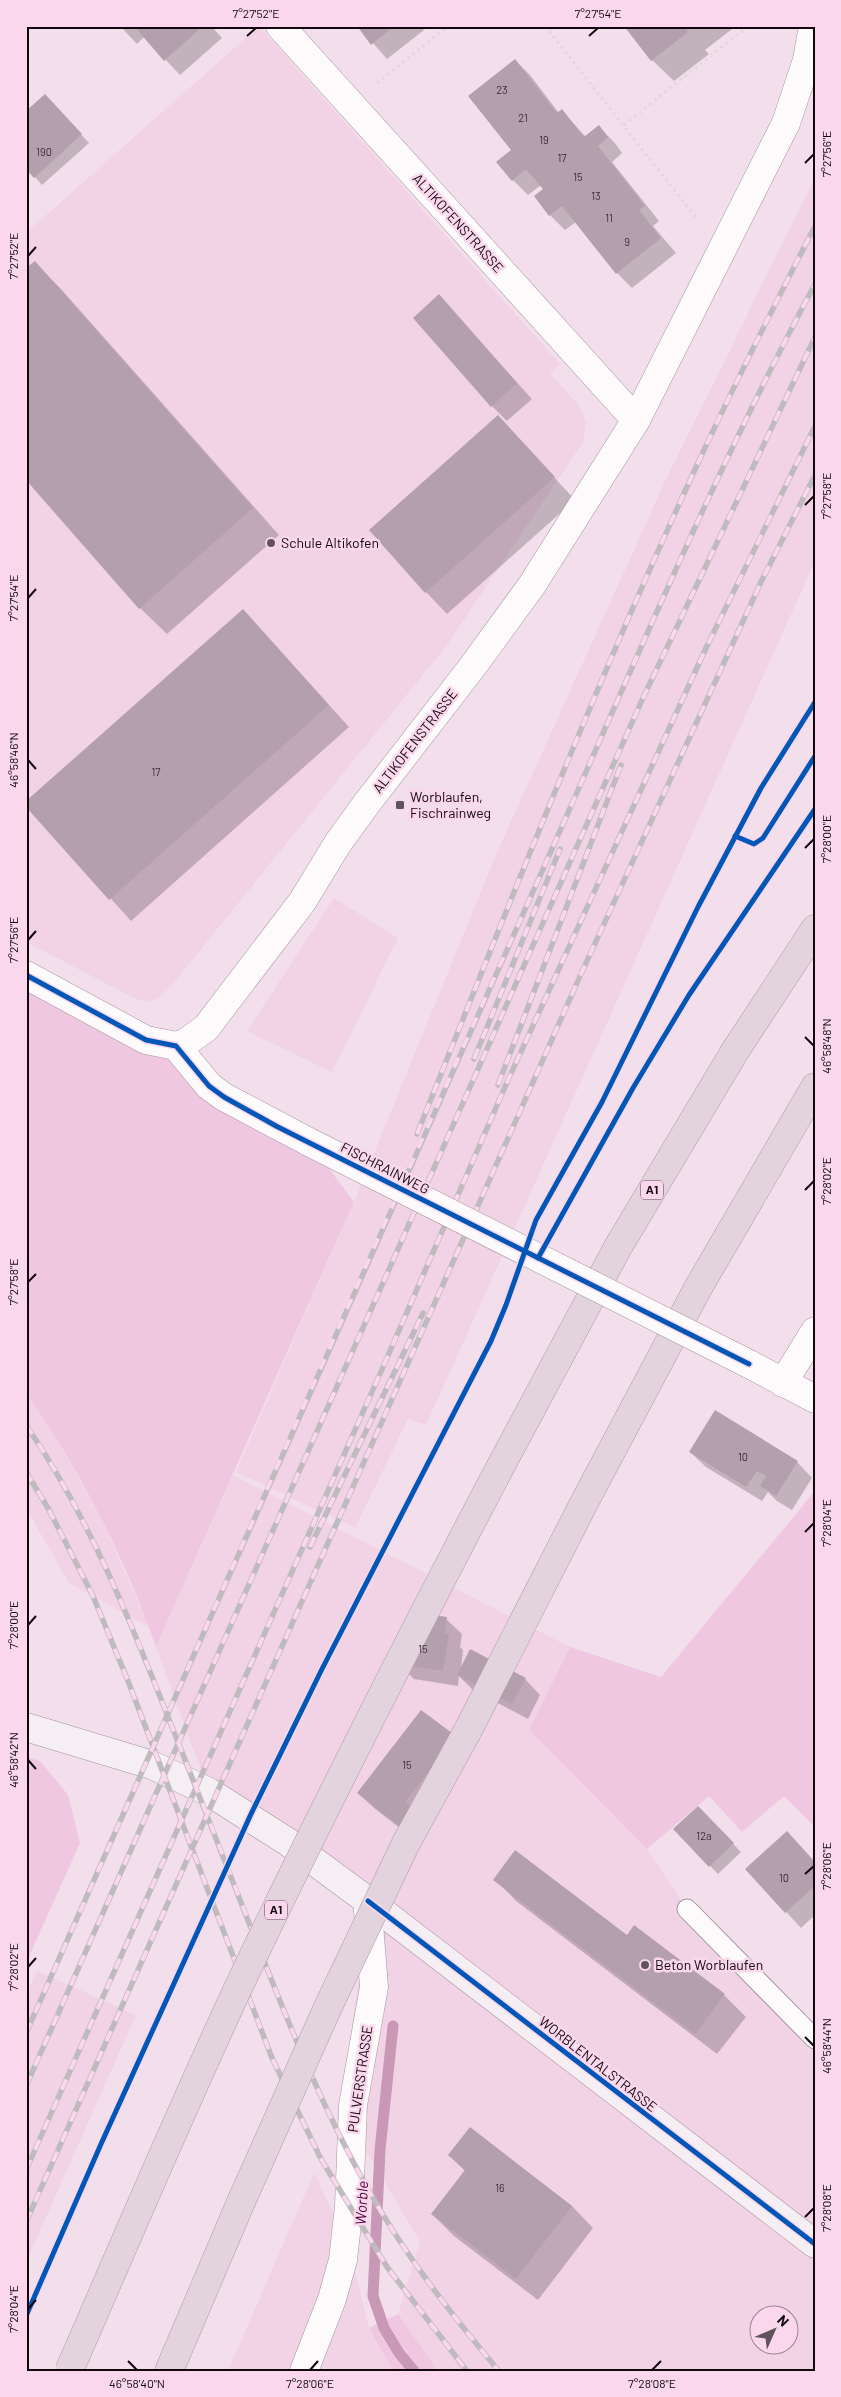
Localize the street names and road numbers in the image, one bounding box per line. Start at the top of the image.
street label: ALTIKOFENSTRASSE [409,170,507,276]
street label: ALTIKOFENSTRASSE [369,685,461,796]
street label: FISCHRAINWEG [338,1138,432,1197]
road number: A1 [641,1180,663,1200]
road number: A1 [265,1900,287,1920]
street label: WORBLENTALSTRASSE [536,2012,661,2115]
street label: PULVERSTRASSE [344,2024,375,2133]

